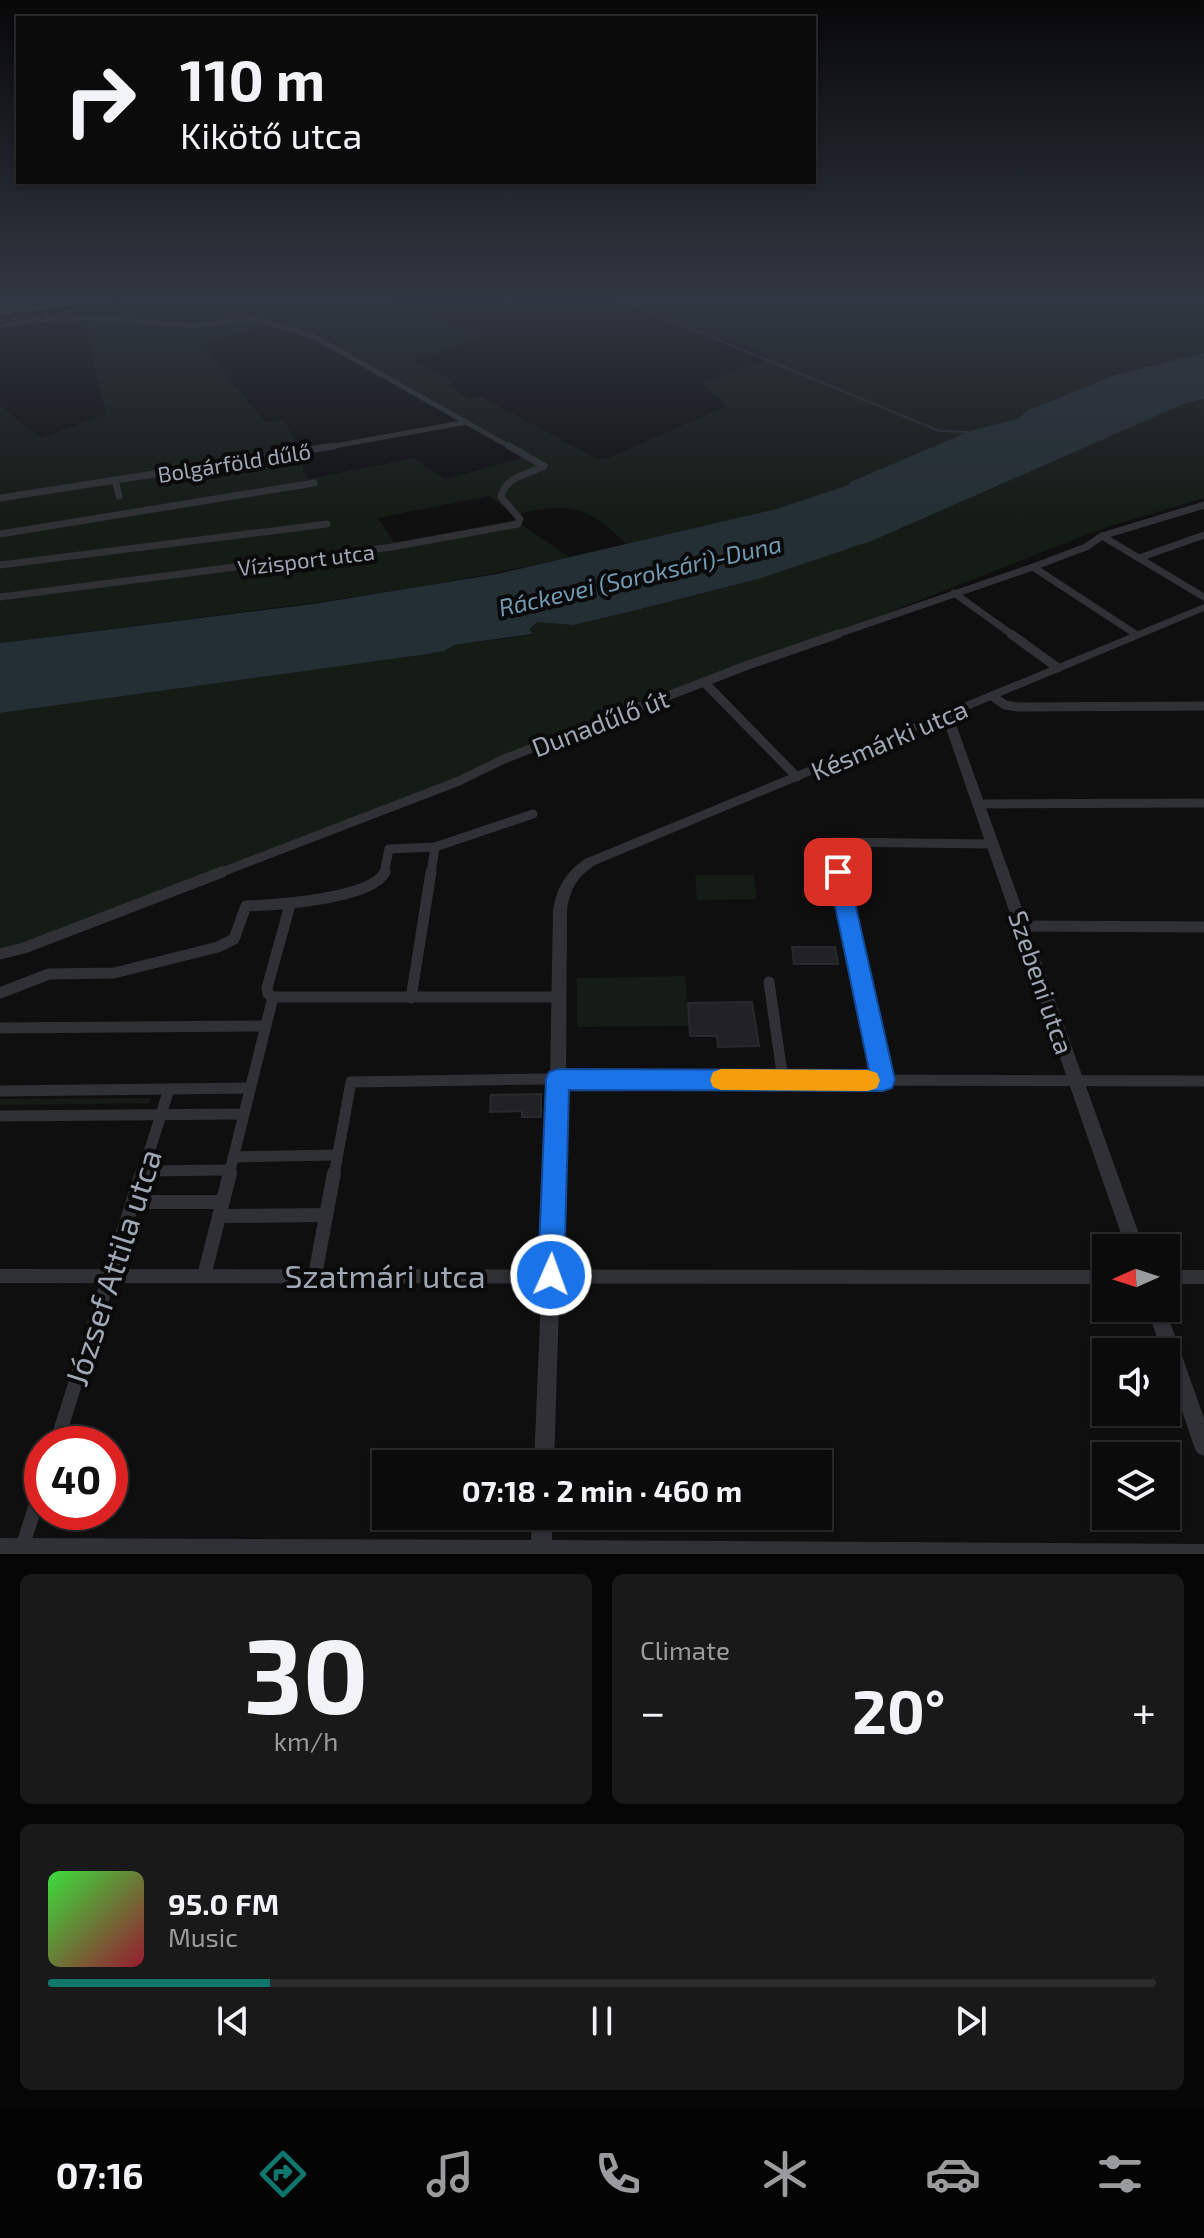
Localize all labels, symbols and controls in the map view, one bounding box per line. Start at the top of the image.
text: 110 m [180,45,325,112]
icon: right [48,48,152,152]
text: Kikötő utca [180,113,362,156]
street label: Bolgárföld dűlő [156,437,312,487]
water label: Ráckevei (Soroksári)-Duna [496,528,784,622]
street label: Vízisport utca [236,538,376,580]
street label: Dunadűlő út [527,682,673,762]
street label: Késmárki utca [806,692,972,786]
pin [804,838,872,906]
icon: arrive [816,850,860,894]
street label: Szebeni utca [1003,906,1081,1058]
street label: József Attila utca [56,1144,168,1390]
position arrow [509,1233,593,1317]
north arrow [1092,1234,1180,1322]
map controls [1092,1234,1180,1530]
street label: Szatmári utca [284,1256,486,1294]
button: sound [1092,1338,1180,1426]
speed limit sign: 40 [24,1426,128,1530]
button: layers [1092,1442,1180,1530]
text: 07:18 · 2 min · 460 m [462,1472,742,1508]
text: 30 [244,1610,368,1735]
text: Climate [640,1634,730,1665]
text: 20° [852,1674,945,1746]
text: − [640,1684,666,1737]
text: + [1132,1684,1156,1737]
text: km/h [274,1725,338,1756]
text: 95.0 FM [168,1885,279,1921]
text: Music [168,1921,238,1952]
icon: previous [211,1999,255,2043]
icon: pause [580,1999,624,2043]
icon: next [949,1999,993,2043]
icon: directions [255,2146,311,2202]
icon: music [422,2146,478,2202]
icon: phone [590,2146,646,2202]
icon: climate [757,2146,813,2202]
icon: car [925,2146,981,2202]
icon: filters [1092,2146,1148,2202]
text: 07:16 [56,2153,144,2196]

